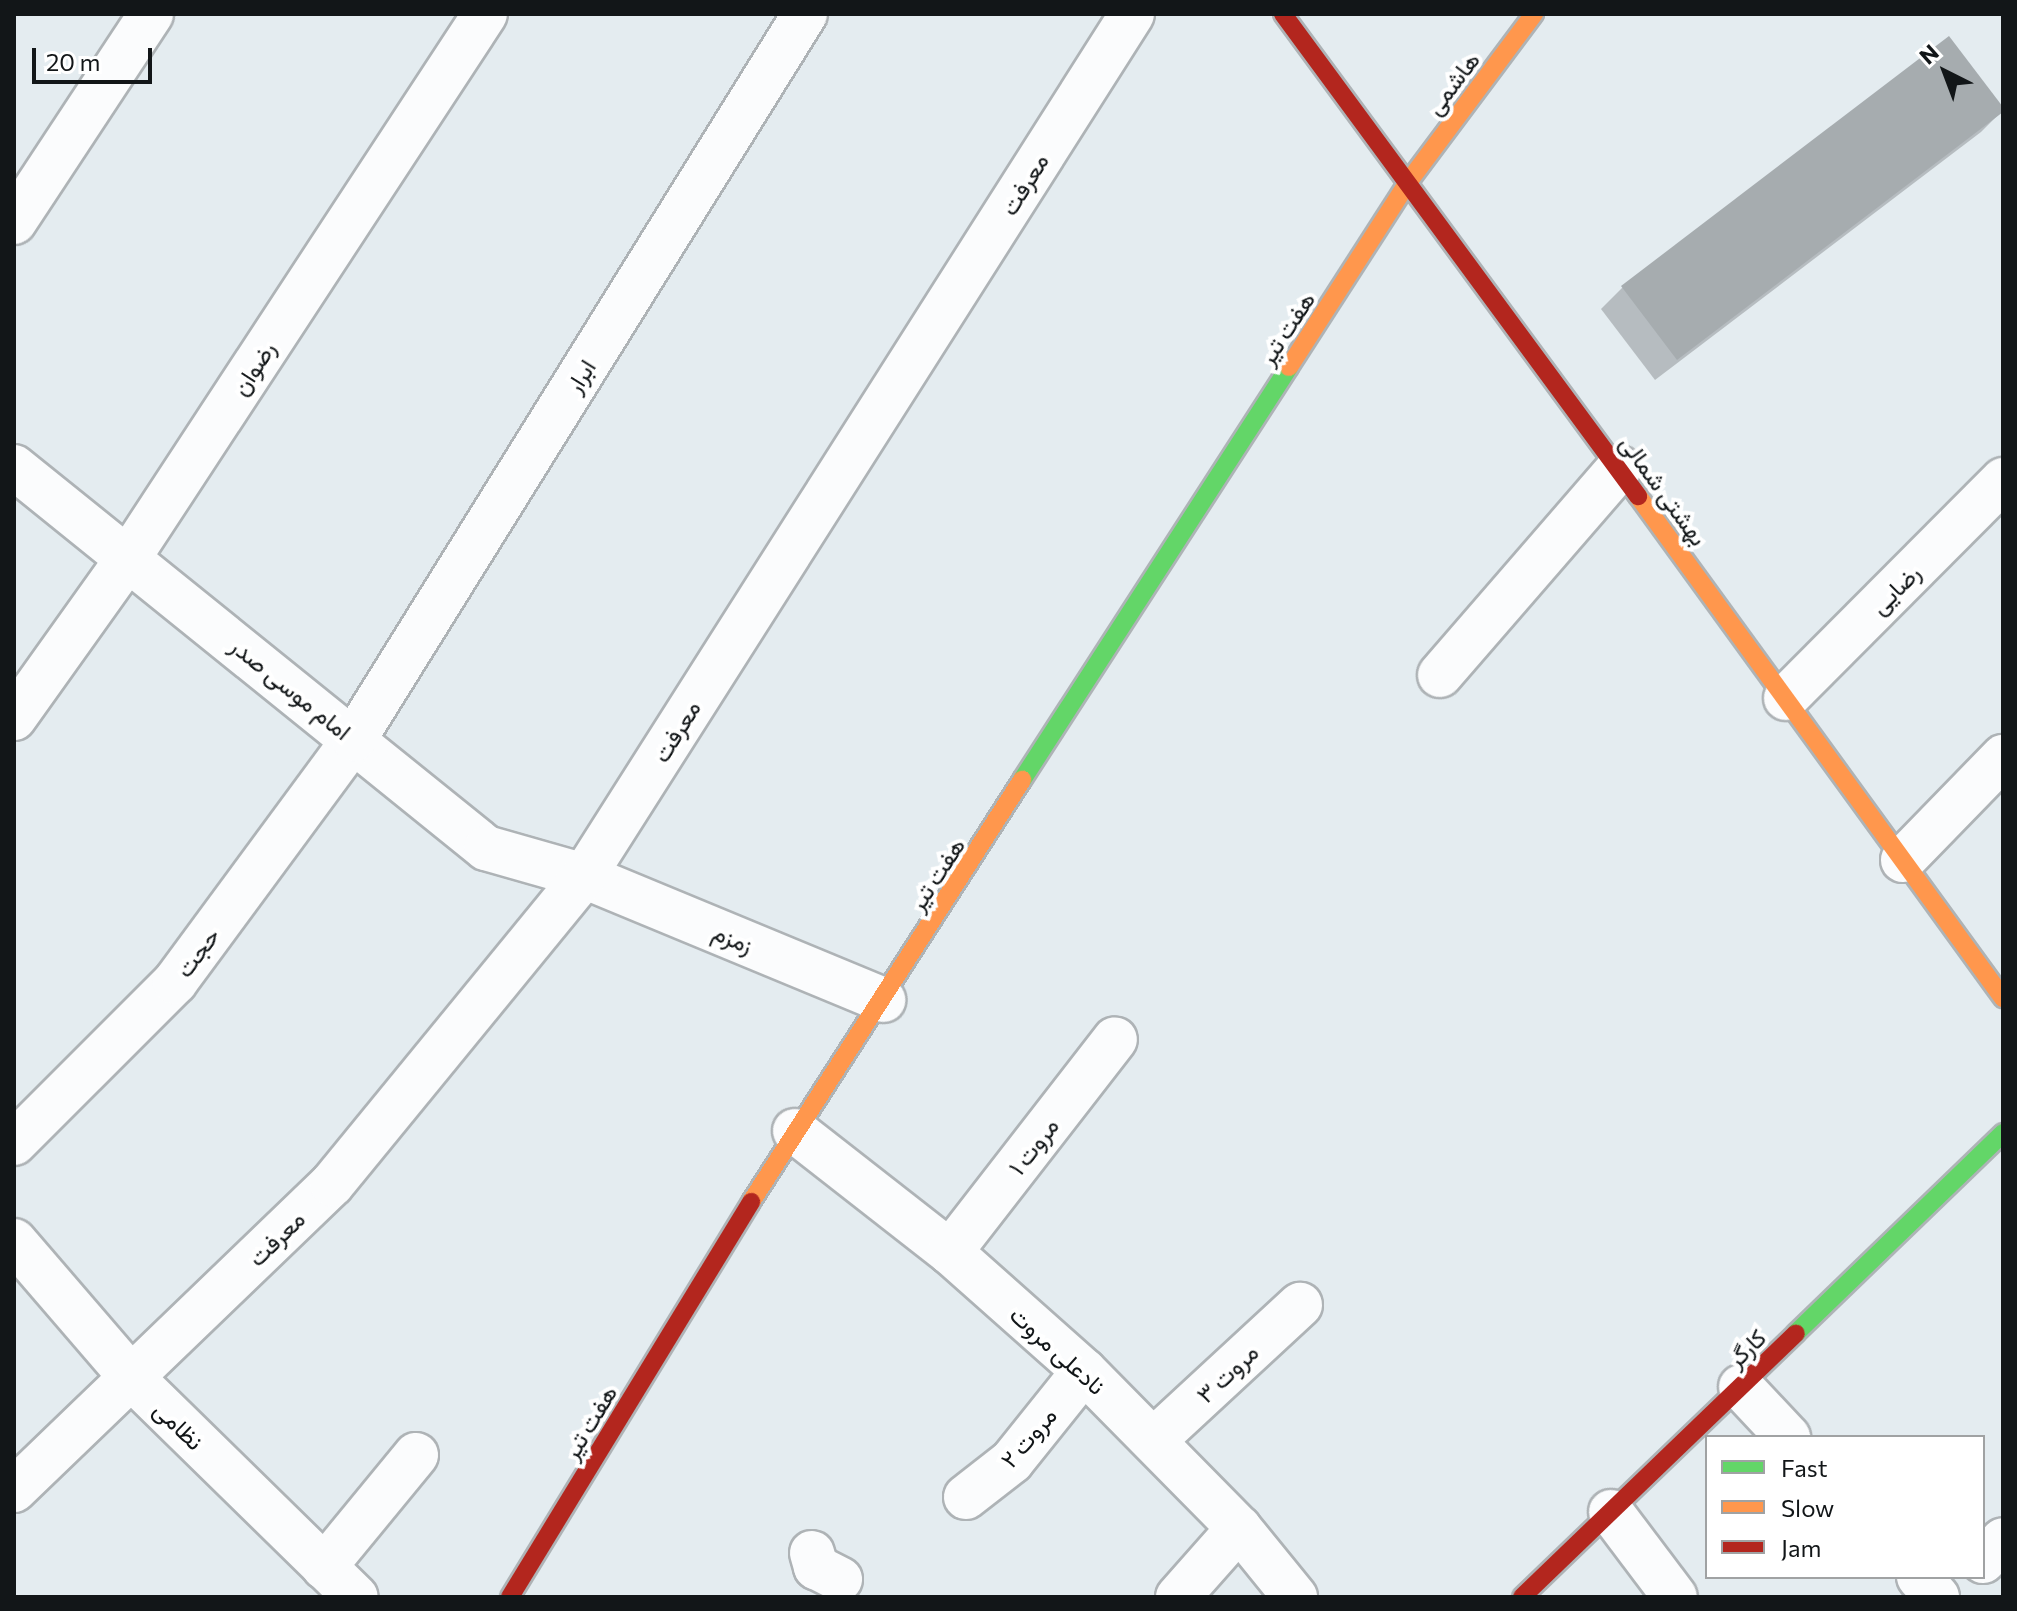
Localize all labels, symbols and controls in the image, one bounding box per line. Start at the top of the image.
scale bar [36,32,156,82]
north arrow [1905,32,1985,112]
text: N [1913,38,1944,69]
street label: هاشمی [1419,46,1485,120]
text: 20 m [46,47,100,76]
street label: معرفت [994,148,1054,220]
street label: هفت تیر [1252,286,1320,370]
street label: رضوان [225,335,281,401]
street label: ابرار [559,354,601,398]
street label: بهشتی شمالی [1614,429,1714,551]
street label: رضایی [1864,558,1926,620]
street label: امام موسی صدر [225,631,357,745]
street label: معرفت [646,695,706,767]
street label: هفت تیر [902,832,970,916]
street label: زمزم [709,917,757,959]
street label: حجت [169,921,225,983]
street label: مروت ۱ [1002,1112,1064,1180]
street label: معرفت [242,1204,310,1272]
street label: نادعلی مروت [1004,1300,1112,1400]
street label: کارگر [1721,1323,1771,1373]
street label: مروت ۳ [1190,1337,1264,1409]
street label: هفت تیر [556,1380,622,1464]
street label: نظامی [148,1394,210,1456]
street label: مروت ۲ [994,1401,1062,1473]
legend [1705,1435,1985,1579]
text: Fast [1781,1453,1828,1482]
text: Slow [1781,1493,1834,1522]
text: Jam [1781,1533,1821,1562]

